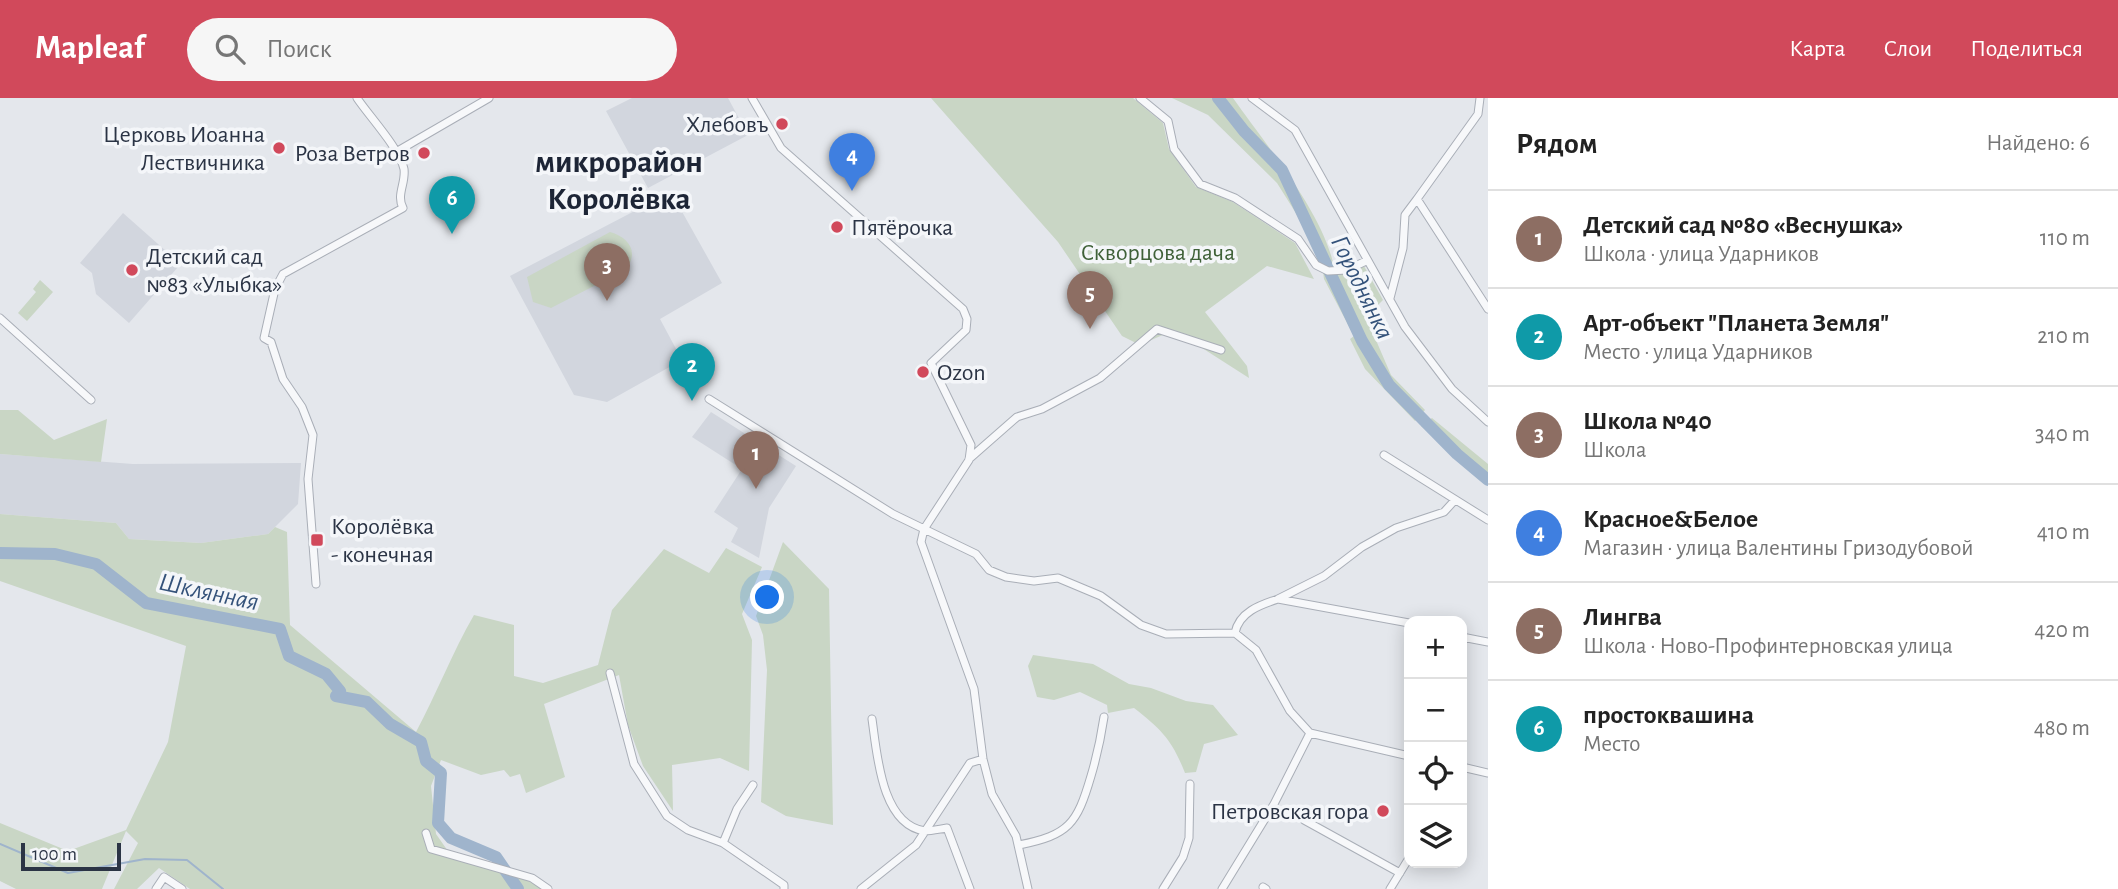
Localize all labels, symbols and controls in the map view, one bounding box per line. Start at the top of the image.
search box [187,18,677,81]
icon: search [211,30,249,68]
text: Mapleaf [35,32,145,65]
text: Поиск [267,36,332,62]
text: Карта [1789,37,1845,61]
text: Слои [1883,37,1932,61]
text: Поделиться [1970,37,2083,61]
place label: Хлебовъ [686,113,768,137]
marker: Хлебовъ [774,116,790,132]
place label: Церковь Иоанна Лествичника [103,123,265,175]
text: Рядом [1516,129,1598,159]
text: Найдено: 6 [1986,132,2090,155]
pin: 4 [829,133,875,191]
marker: Церковь Иоанна Лествичника [271,140,287,156]
place label: Роза Ветров [294,142,410,166]
marker: Роза Ветров [416,145,432,161]
district label: микрорайон Королёвка [535,146,703,215]
pin: 6 [429,176,475,234]
text: Детский сад №80 «Веснушка» [1583,212,1903,238]
place label: Пятёрочка [851,216,953,240]
marker: Пятёрочка [829,219,845,235]
text: 1 [1535,227,1543,250]
text: 110 m [2040,227,2090,250]
water label: Городнянка [1326,232,1398,343]
park label: Скворцова дача [1081,241,1235,265]
pin: 3 [584,243,630,301]
text: Школа · улица Ударников [1583,243,1819,266]
place label: Детский сад №83 «Улыбка» [146,245,282,297]
marker: Детский сад №83 «Улыбка» [124,262,140,278]
pin: 5 [1067,271,1113,329]
text: Арт-объект "Планета Земля" [1583,310,1889,336]
text: 2 [1534,325,1544,348]
text: 210 m [2037,325,2090,348]
text: Место · улица Ударников [1583,341,1813,364]
pin: 2 [669,343,715,401]
place label: Ozon [937,361,986,385]
marker: Ozon [915,364,931,380]
text: Школа №40 [1583,408,1712,434]
text: 3 [1534,423,1544,446]
text: 340 m [2035,423,2090,446]
pin: 1 [733,431,779,489]
text: Школа [1583,439,1647,462]
text: Красное&Белое [1583,506,1758,532]
place label: Королёвка - конечная [331,515,434,567]
text: 4 [1533,521,1545,544]
text: 410 m [2037,521,2090,544]
marker: Королёвка - конечная [309,532,325,548]
text: Магазин · улица Валентины Гризодубовой [1583,537,1973,560]
water label: Шклянная [157,569,261,615]
your location [750,580,784,614]
text: Лингва [1583,604,1662,630]
map controls [1404,616,1467,868]
button: + [1404,616,1467,679]
text: 5 [1534,619,1544,642]
text: 420 m [2034,619,2090,642]
text: Школа · Ново-Профинтерновская улица [1583,635,1953,658]
button: − [1404,679,1467,742]
text: простоквашина [1583,702,1754,728]
text: 6 [1533,717,1545,740]
text: 480 m [2034,717,2090,740]
text: Место [1583,733,1640,756]
button: locate [1404,742,1467,805]
place label: Петровская гора [1211,800,1369,824]
marker: Петровская гора [1375,803,1391,819]
button: layers [1404,805,1467,868]
scale bar [21,840,121,872]
text: 100 m [32,845,77,864]

